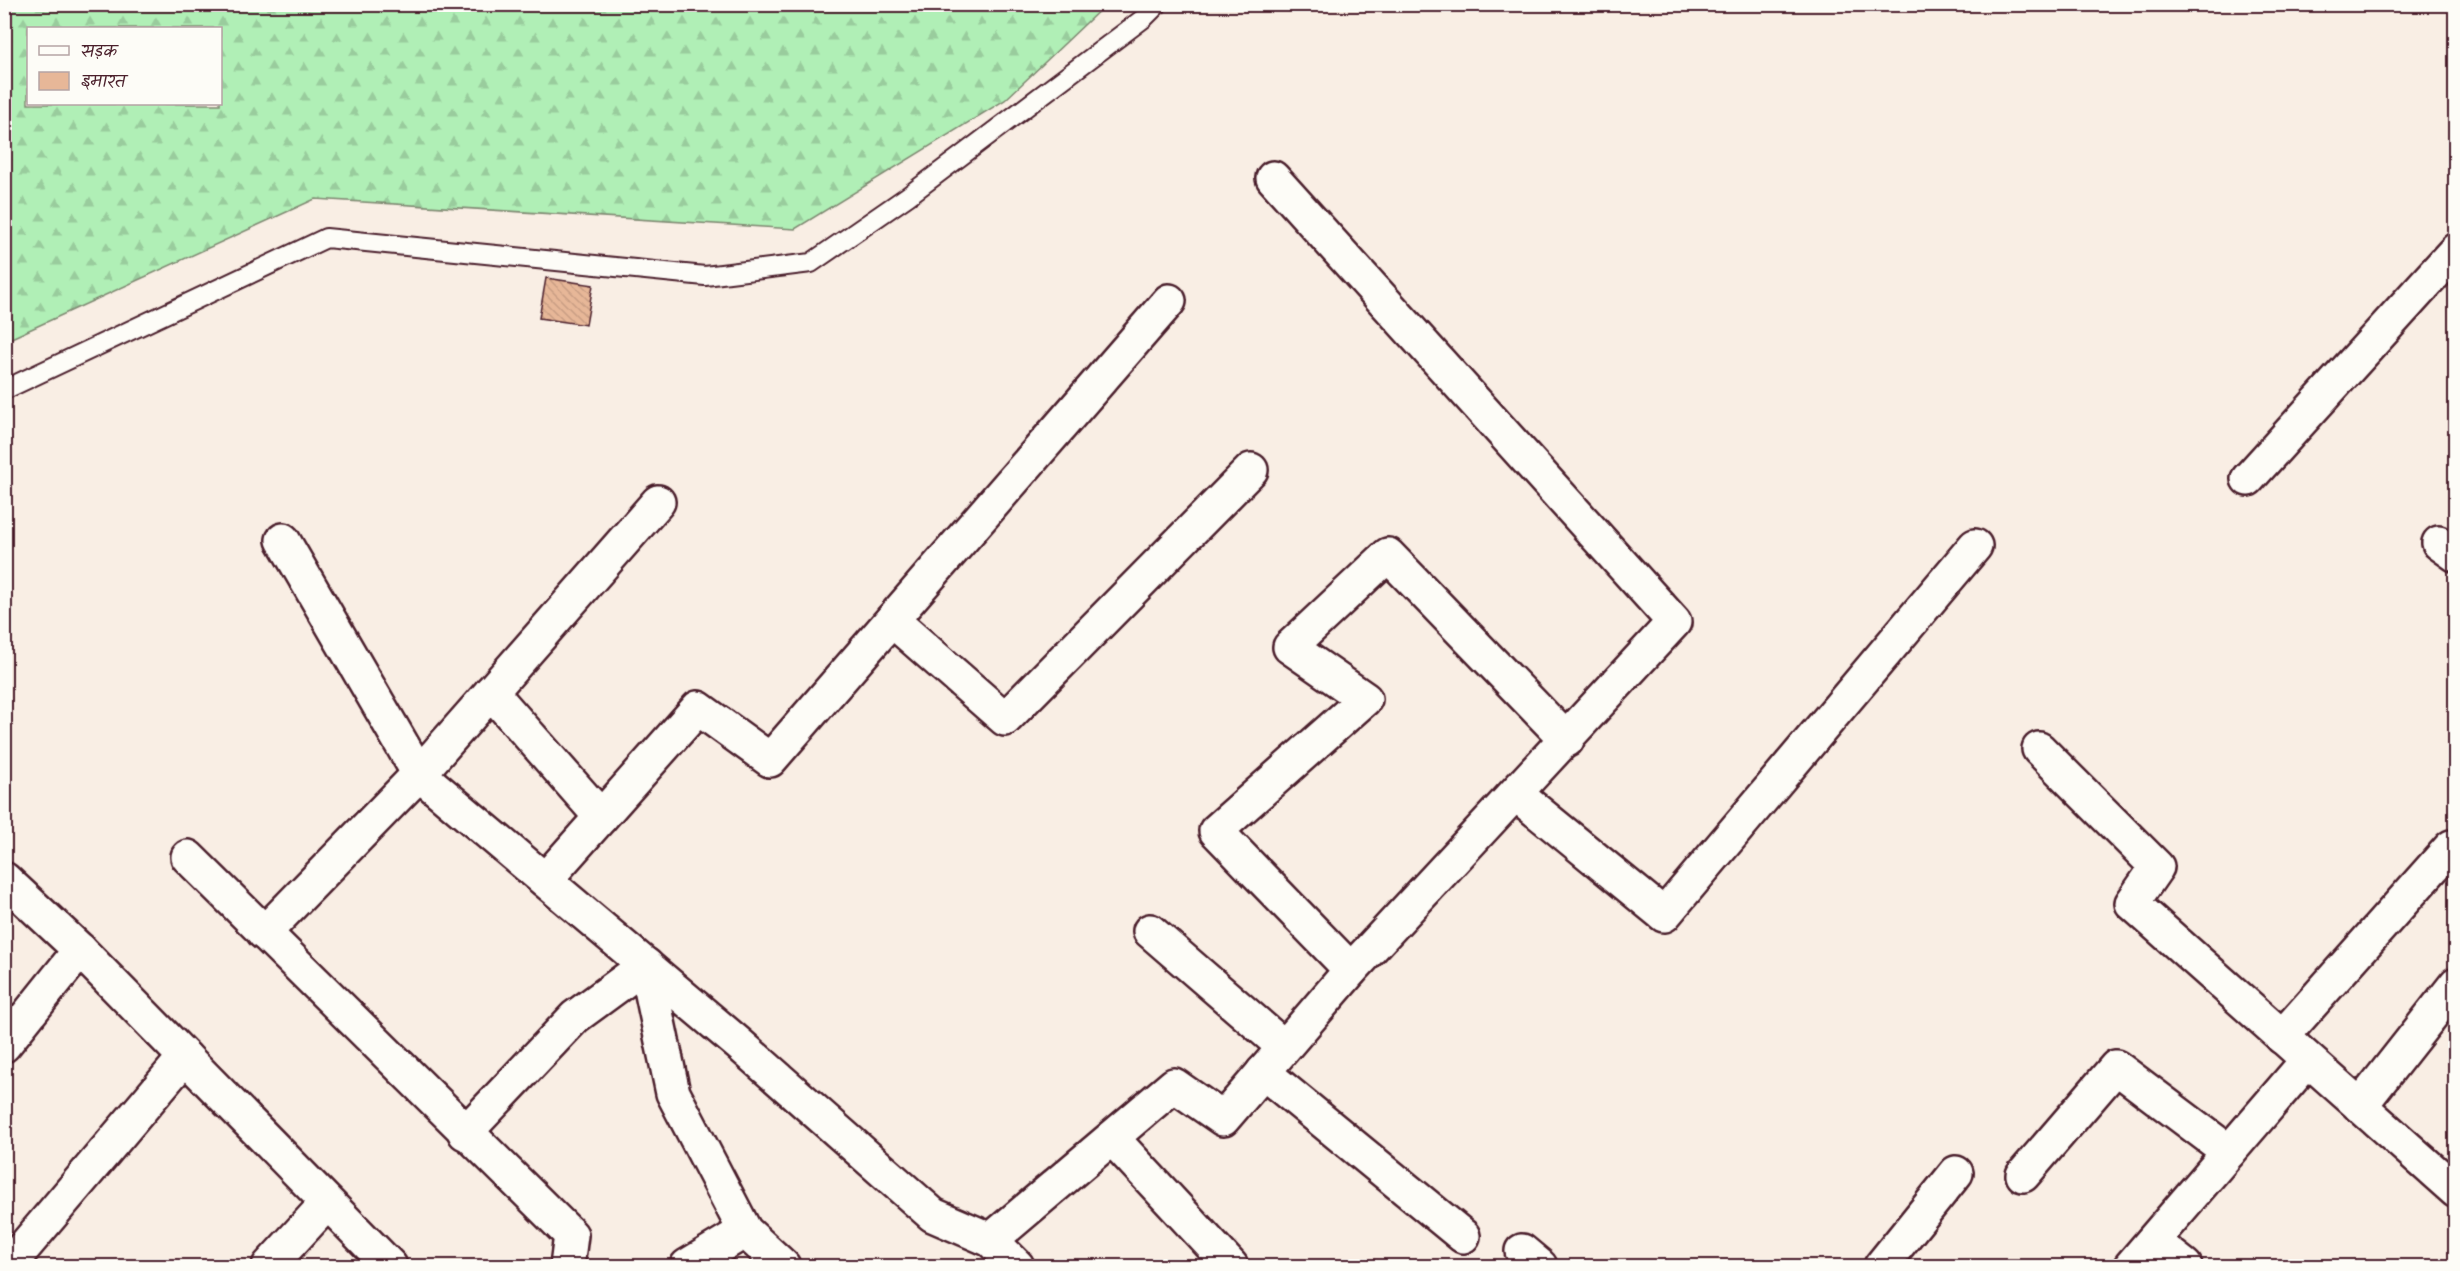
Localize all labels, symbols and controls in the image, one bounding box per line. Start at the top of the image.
legend [27,27,222,105]
text: सड़क [81,38,119,67]
text: इमारत [81,68,129,97]

